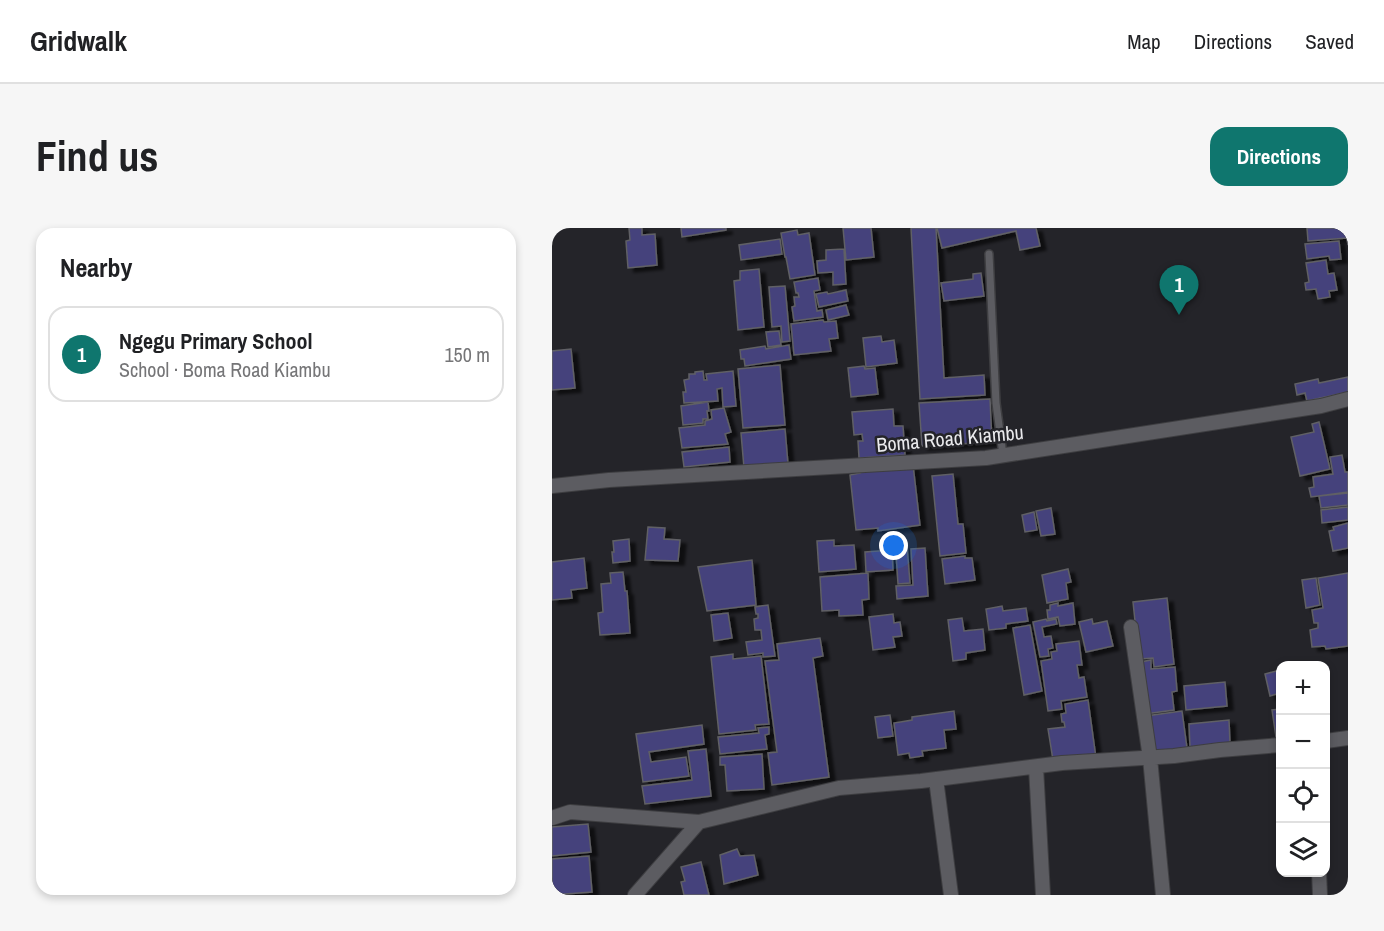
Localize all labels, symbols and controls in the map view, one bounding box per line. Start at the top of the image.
text: Gridwalk [30,22,127,60]
text: Map [1127,27,1161,56]
text: Directions [1194,27,1272,56]
text: Saved [1305,27,1354,56]
button: Directions [1210,127,1348,186]
text: Find us [36,128,158,184]
text: Nearby [60,250,132,285]
pin: 1 [1160,266,1198,315]
text: Ngegu Primary School [119,326,313,356]
text: 1 [77,341,86,368]
text: 150 m [444,341,490,368]
text: School · Boma Road Kiambu [119,356,331,383]
street label: Boma Road Kiambu [875,418,1025,458]
your location [879,531,908,560]
map controls [1276,661,1330,877]
button: + [1276,661,1330,715]
button: − [1276,715,1330,769]
button: locate [1276,769,1330,823]
button: layers [1276,823,1330,877]

